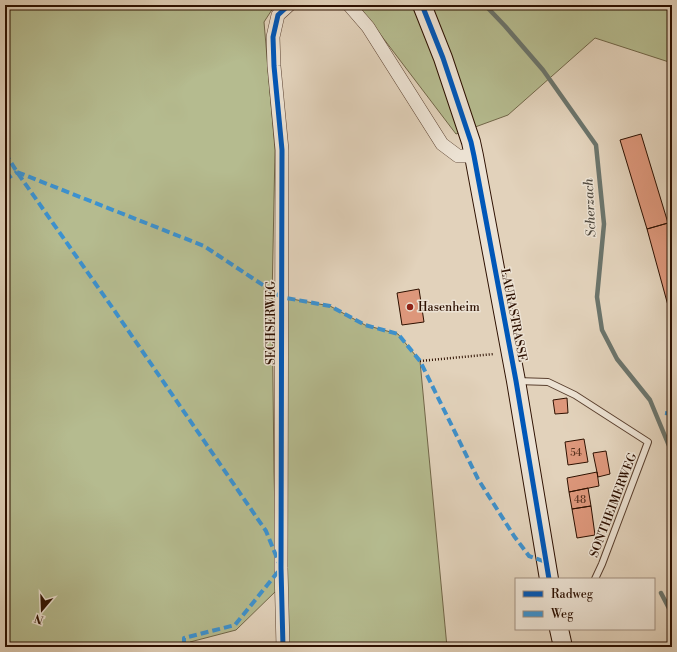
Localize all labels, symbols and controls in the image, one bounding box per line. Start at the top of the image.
water label: Scherzach [580,177,600,238]
street label: LAURASTRASSE [497,267,530,363]
street label: SECHSERWEG [264,281,279,365]
place label: Hasenheim [418,300,480,315]
marker: Hasenheim [405,302,415,312]
house number: 54 [570,447,582,459]
street label: SONTHEIMERWEG [587,451,640,560]
house number: 48 [574,494,586,506]
legend [515,578,655,630]
text: Radweg [551,587,594,602]
north arrow [22,590,62,630]
text: Weg [550,607,574,622]
text: N [32,610,45,627]

